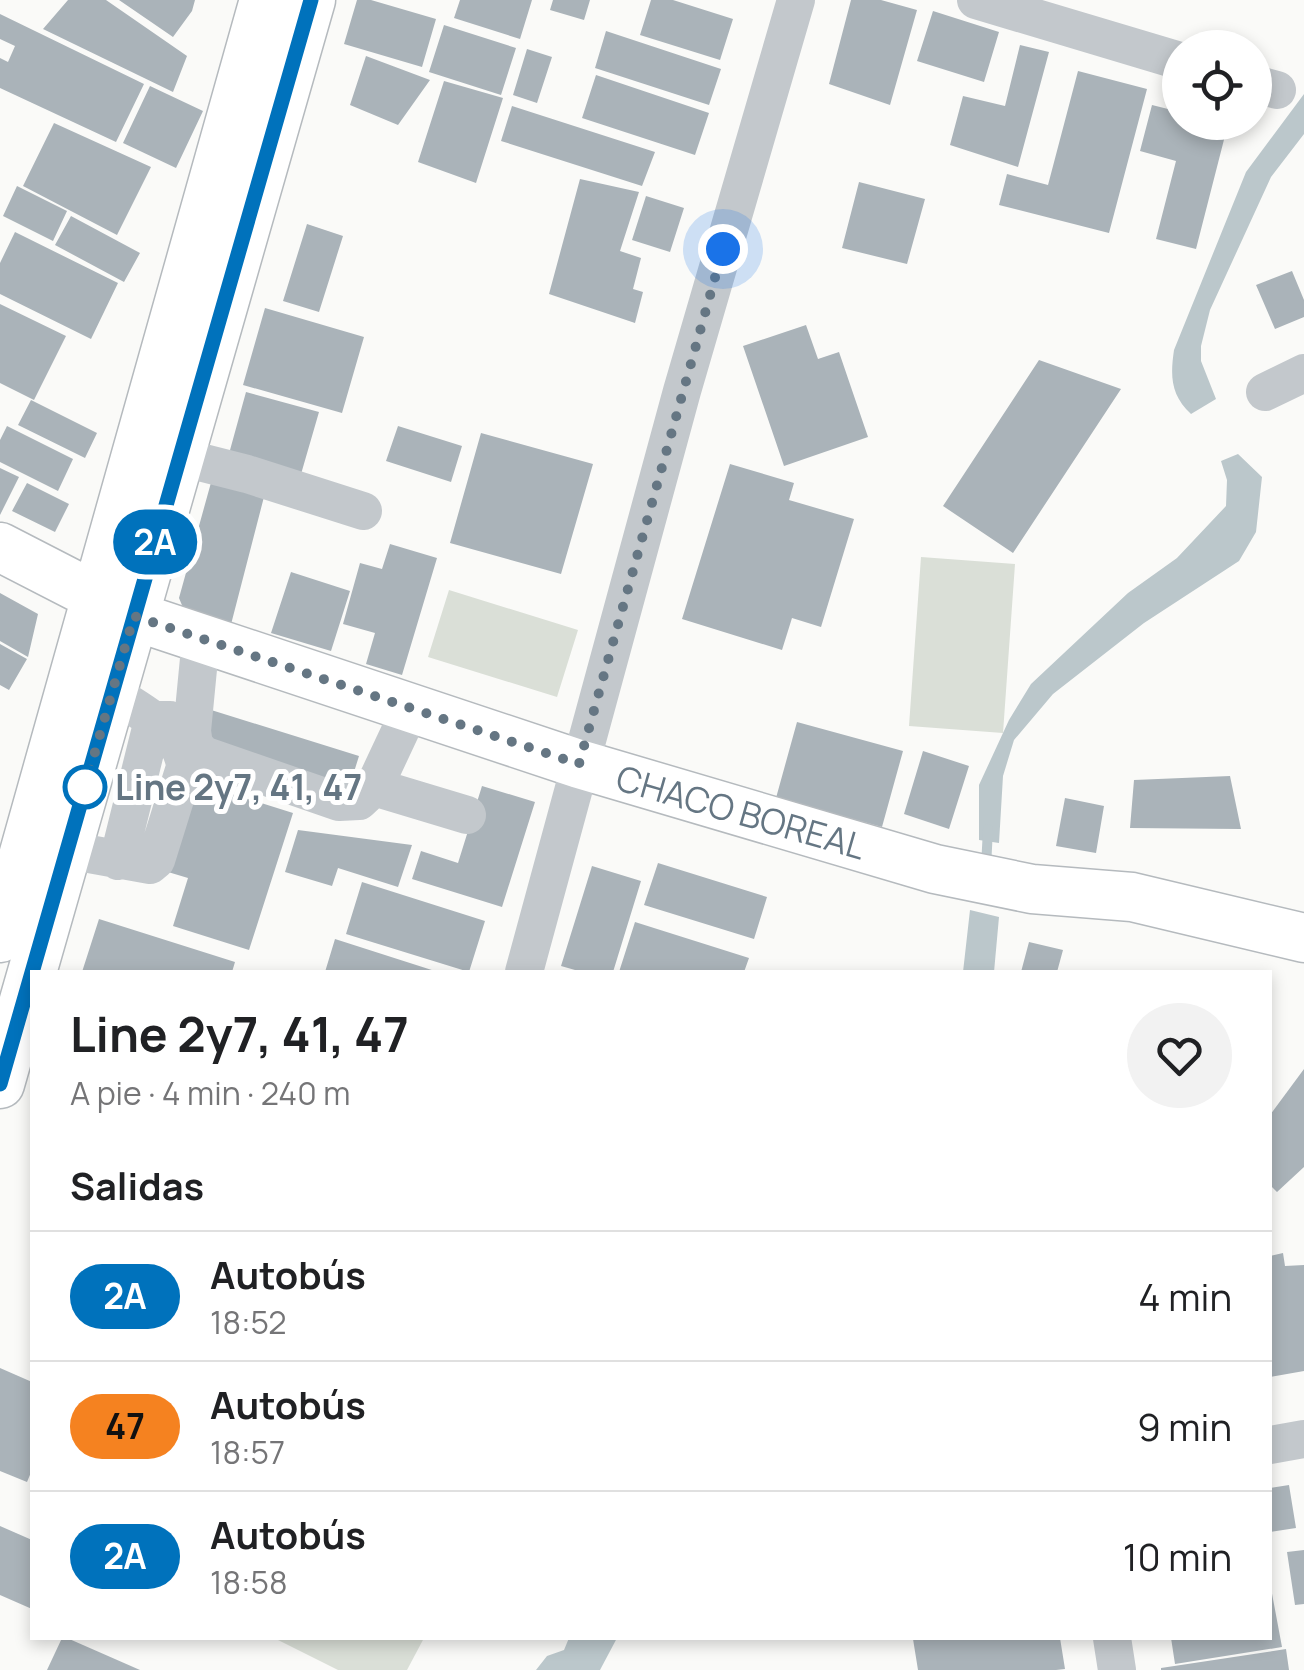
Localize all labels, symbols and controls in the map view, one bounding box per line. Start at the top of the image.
map controls [1162,30,1272,140]
button: locate [1162,30,1272,140]
your location [698,224,748,274]
line badge: 2A [110,510,200,574]
text: 2A [133,518,177,566]
street label: CHACO BOREAL [611,754,871,870]
place label: Line 2y7, 41, 47 [115,763,362,811]
marker: Line 2y7, 41, 47 [64,766,106,808]
text: Line 2y7, 41, 47 [70,1001,409,1066]
button: heart [1127,1003,1232,1108]
text: A pie · 4 min · 240 m [70,1071,350,1115]
text: Salidas [70,1159,204,1211]
text: Autobús [210,1248,366,1300]
text: 4 min [1138,1270,1232,1322]
text: 2A [103,1272,147,1320]
text: 18:52 [210,1300,286,1344]
text: Autobús [210,1378,366,1430]
text: 9 min [1137,1400,1232,1452]
text: 47 [105,1402,145,1450]
text: 18:57 [210,1430,285,1474]
text: Autobús [210,1508,366,1560]
text: 10 min [1123,1530,1232,1582]
text: 2A [103,1532,147,1580]
text: 18:58 [210,1560,288,1604]

